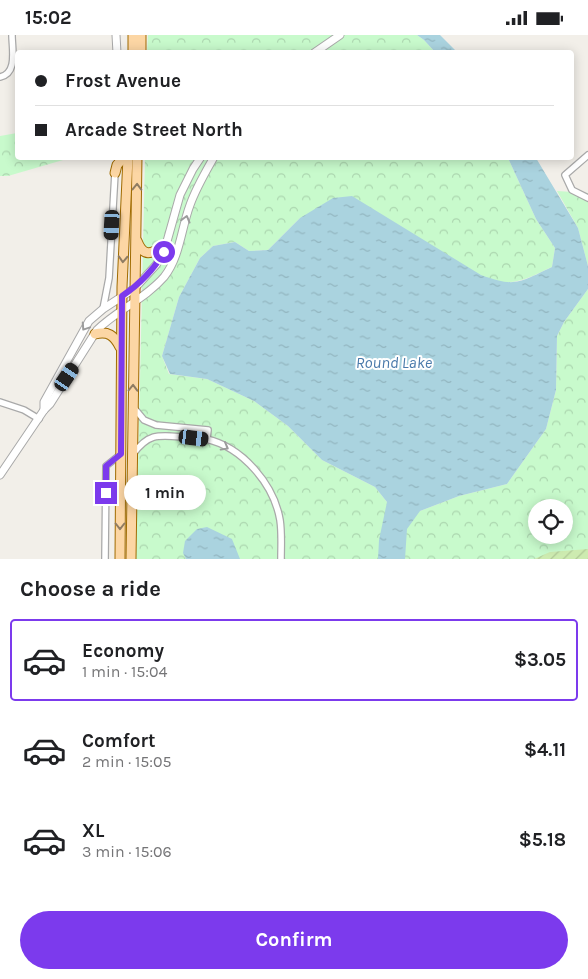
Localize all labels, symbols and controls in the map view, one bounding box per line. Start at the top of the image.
text: 15:02 [25,7,71,29]
text: Frost Avenue [65,70,181,92]
text: Arcade Street North [65,119,243,141]
one-way arrow [132,182,142,190]
car [103,210,120,240]
one-way arrow [180,214,191,223]
route start [153,241,175,263]
one-way arrow [118,255,129,263]
one-way arrow [82,322,92,331]
water label: Round Lake [356,353,433,372]
car [52,360,81,394]
one-way arrow [128,384,138,392]
car [178,429,209,447]
one-way arrow [219,441,228,451]
callout: 1 min [124,475,206,511]
route end [95,482,117,504]
text: 1 min [145,483,185,502]
map controls [528,499,573,544]
button: locate [528,499,573,544]
one-way arrow [115,522,125,530]
text: Choose a ride [20,576,161,602]
icon: car [22,638,67,683]
text: Economy [82,640,164,662]
text: $3.05 [514,649,566,671]
text: 1 min · 15:04 [82,662,167,681]
icon: car [22,728,67,773]
text: Comfort [82,730,156,752]
text: $4.11 [524,739,566,761]
text: 2 min · 15:05 [82,752,171,771]
icon: car [22,818,67,863]
text: XL [82,820,104,842]
text: $5.18 [519,829,566,851]
text: 3 min · 15:06 [82,842,172,861]
button: Confirm [20,911,568,969]

